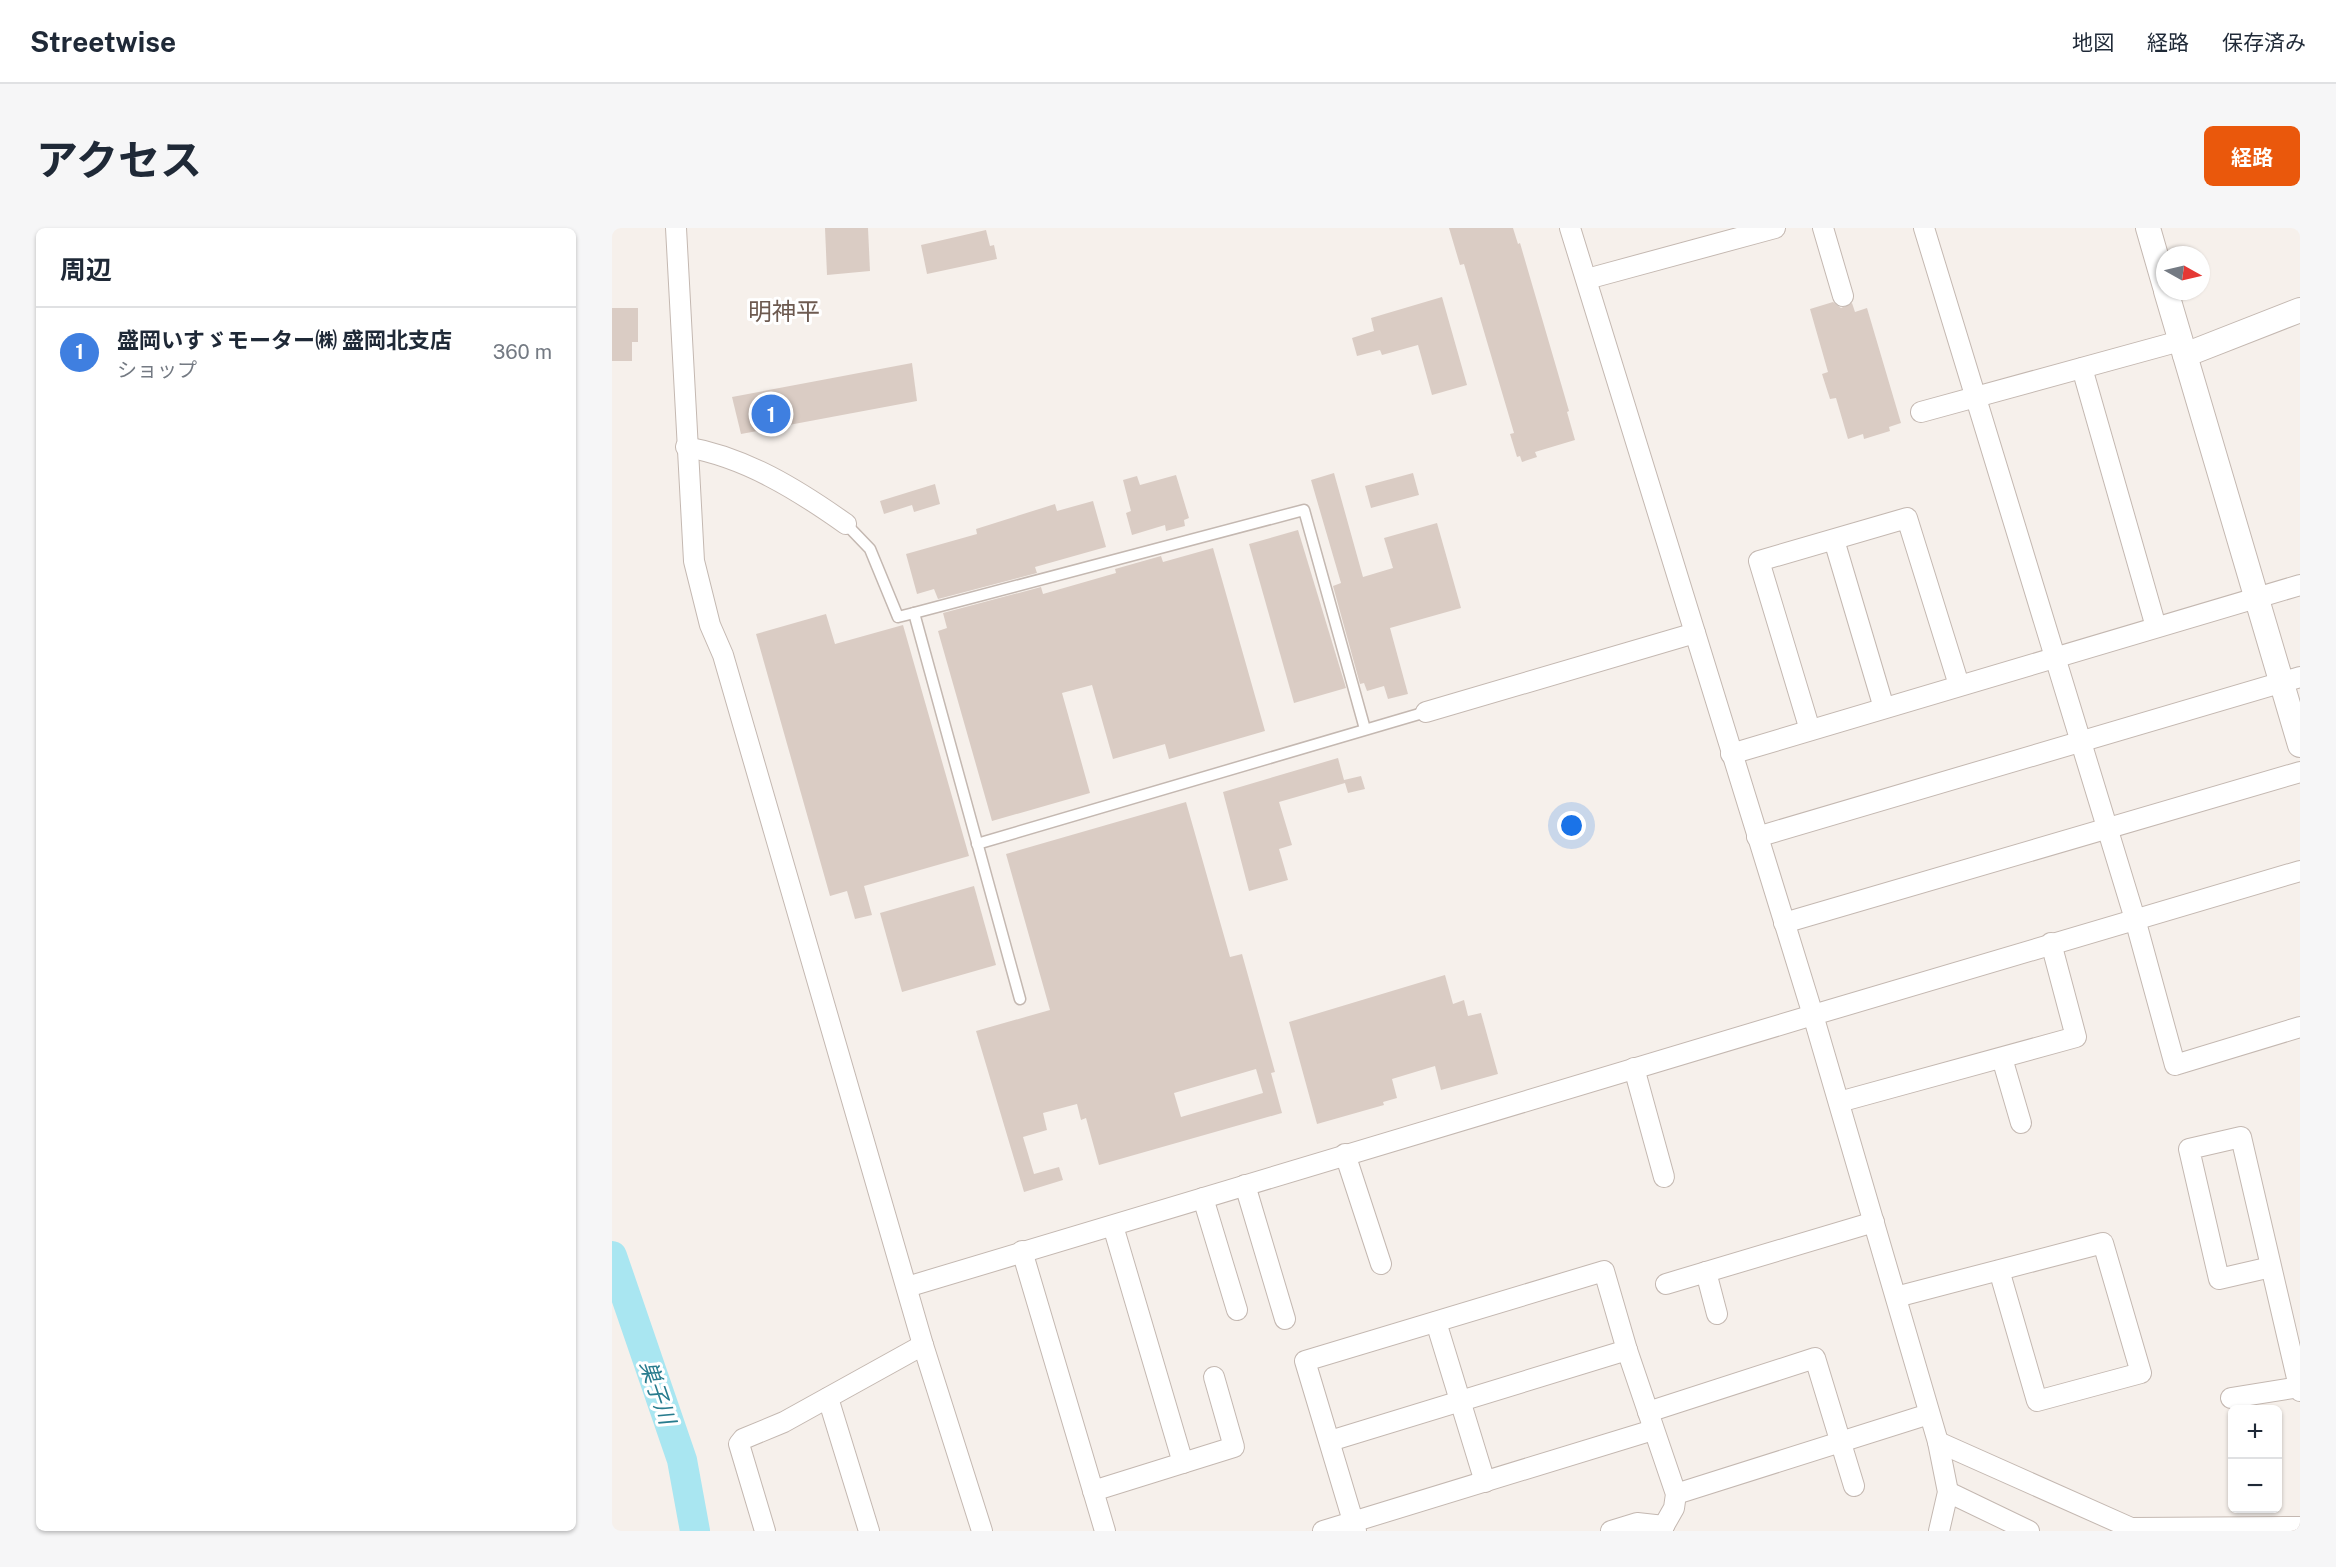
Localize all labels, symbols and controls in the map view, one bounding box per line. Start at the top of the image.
text: Streetwise [30,25,176,58]
text: 地図 [2072,30,2114,55]
text: 経路 [2147,30,2189,55]
text: 保存済み [2222,30,2306,55]
button: 経路 [2204,126,2300,186]
text: アクセス [36,135,202,184]
north arrow [2156,246,2210,300]
text: 周辺 [60,254,112,285]
district label: 明神平 [748,297,820,325]
text: 盛岡いすゞモーター㈱ 盛岡北支店 [117,327,452,353]
text: 1 [75,340,84,364]
text: 360 m [493,340,552,364]
text: ショップ [117,358,197,382]
pin: 1 [752,392,790,436]
your location [1557,811,1586,840]
water label: 巣子川 [635,1357,682,1429]
map controls [2228,1405,2282,1513]
button: + [2228,1405,2282,1459]
button: − [2228,1459,2282,1513]

